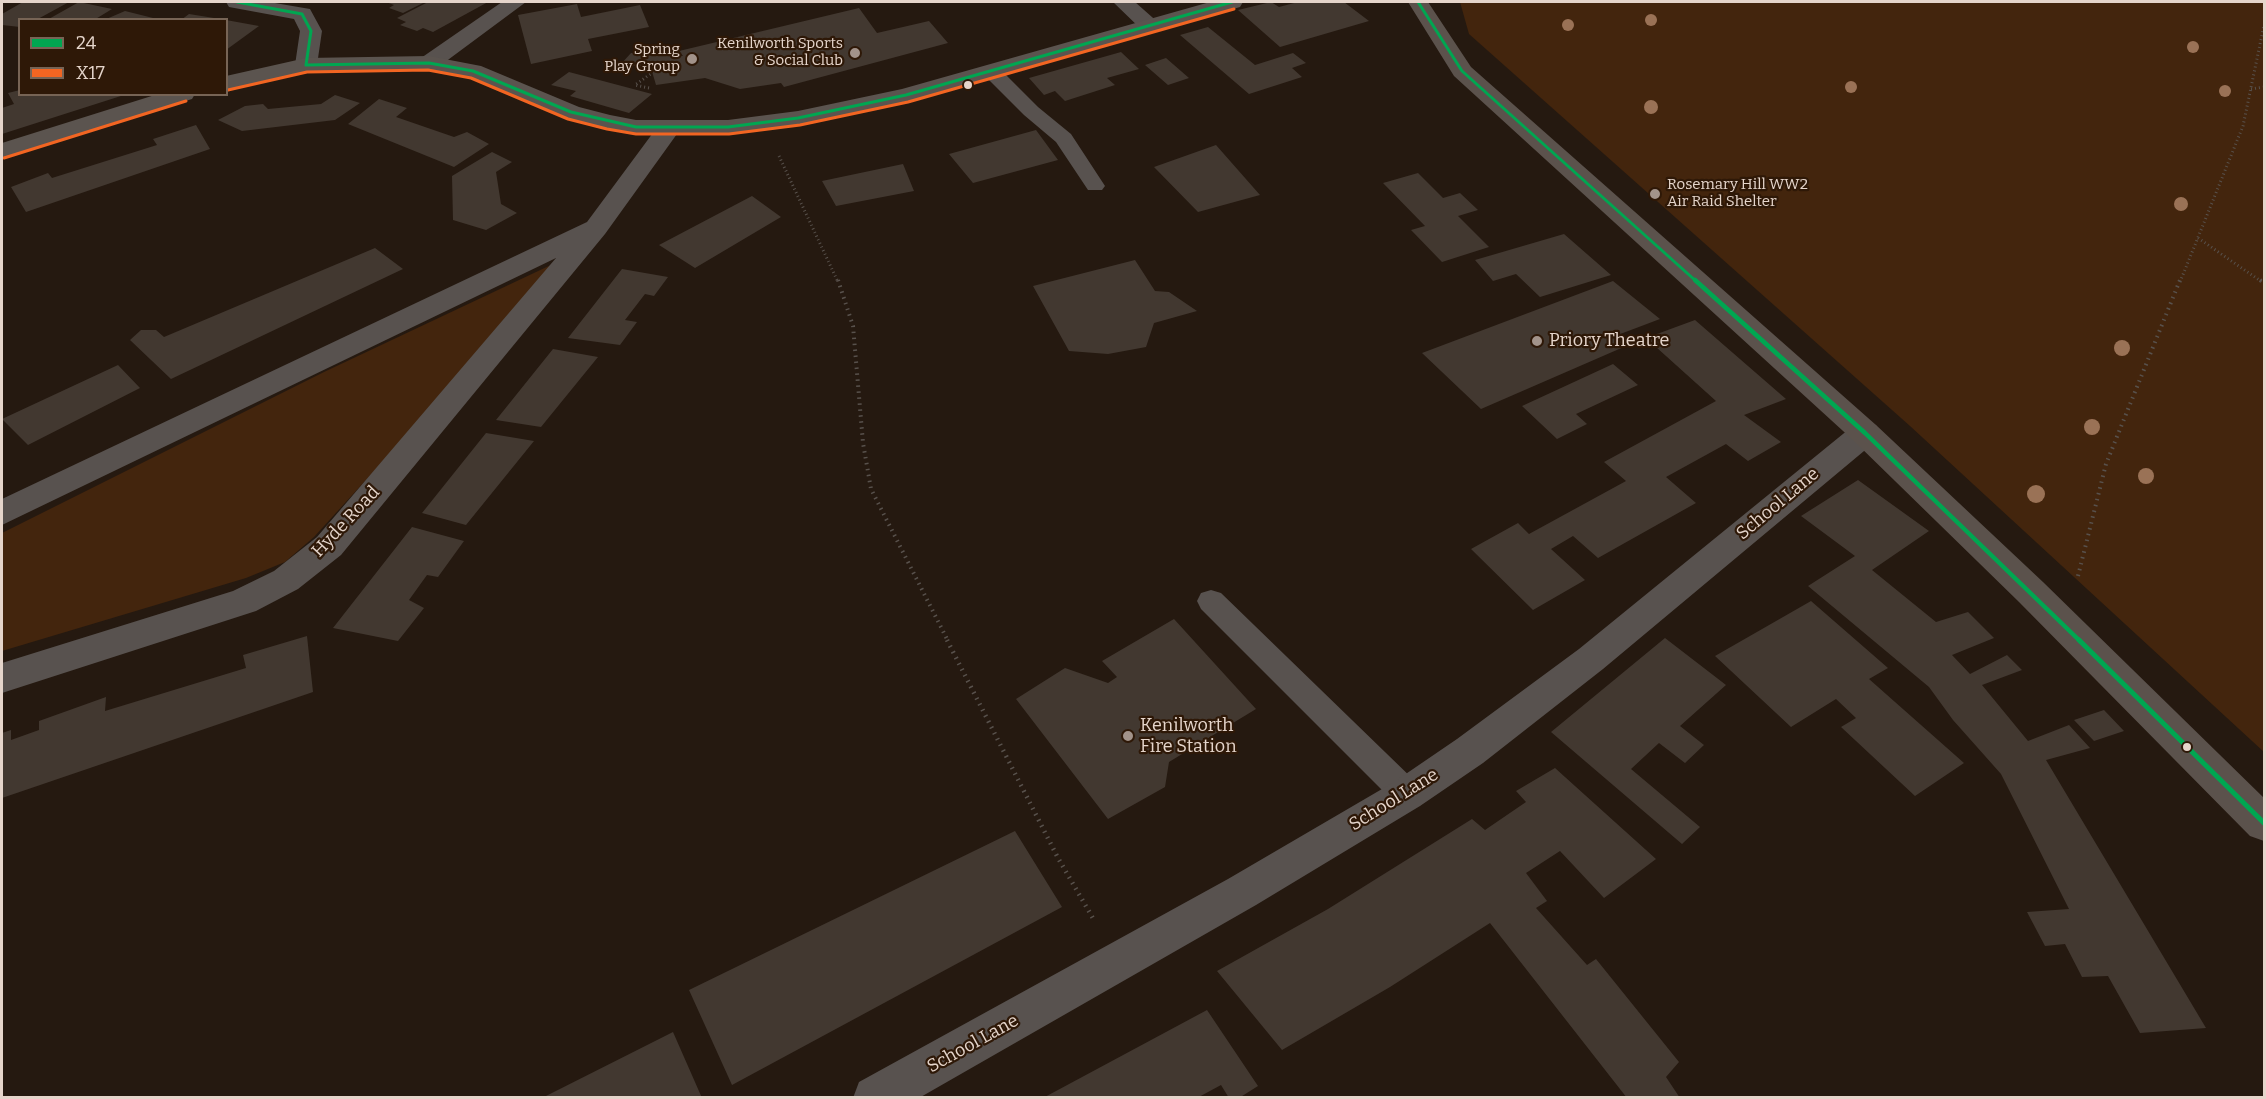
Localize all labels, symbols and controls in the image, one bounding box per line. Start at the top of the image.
legend [18,18,228,96]
text: 24 [76,32,96,54]
place label: Kenilworth Sports & Social Club [717,35,843,70]
place label: Spring Play Group [604,41,680,76]
marker: Kenilworth Sports & Social Club [848,46,862,60]
marker: Spring Play Group [685,52,699,66]
text: X17 [76,62,105,84]
unlabelled marker [962,79,974,91]
place label: Rosemary Hill WW2 Air Raid Shelter [1667,176,1808,211]
marker: Rosemary Hill WW2 Air Raid Shelter [1648,187,1662,201]
place label: Priory Theatre [1549,330,1669,352]
marker: Priory Theatre [1530,334,1544,348]
street label: School Lane [1732,463,1824,545]
street label: Hyde Road [308,482,384,562]
place label: Kenilworth Fire Station [1140,715,1237,758]
marker: Kenilworth Fire Station [1121,729,1135,743]
unlabelled marker [2181,741,2193,753]
street label: School Lane [1345,764,1443,836]
street label: School Lane [924,1010,1022,1078]

